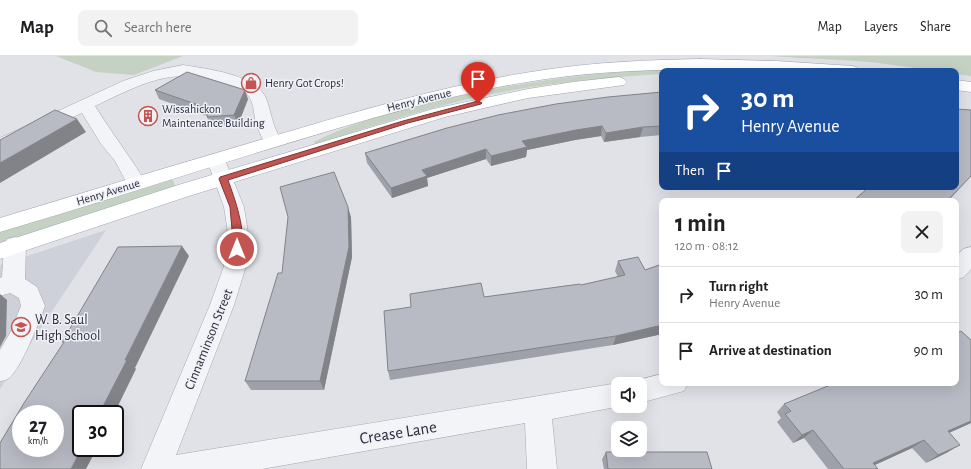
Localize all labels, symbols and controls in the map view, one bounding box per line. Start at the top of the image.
search box [78,10,358,46]
icon: search [92,17,114,39]
text: Map [20,18,54,37]
text: Search here [124,20,192,35]
text: Map [817,20,842,34]
text: Layers [864,20,898,34]
text: Share [920,20,951,34]
pin [461,62,495,103]
icon: arrive [467,68,489,90]
shop icon: Henry Got Crops! [240,72,262,94]
place label: Henry Got Crops! [265,77,344,90]
icon: right [675,84,727,136]
text: 30 m [741,85,794,113]
street label: Henry Avenue [386,86,453,115]
place label: Wissahickon Maintenance Building [162,103,265,129]
building icon: Wissahickon Maintenance Building [137,105,159,127]
text: Henry Avenue [741,118,840,136]
icon: arrive [713,160,735,182]
text: Then [675,163,705,178]
street label: Henry Avenue [75,177,141,208]
button: close [901,211,943,253]
text: 1 min [675,212,726,236]
position arrow [216,228,258,270]
text: 120 m · 08:12 [675,240,738,253]
text: Turn right [709,279,768,294]
icon: right [675,284,697,306]
street label: Cinnaminson Street [182,286,236,392]
text: 30 m [914,287,943,302]
text: Henry Avenue [709,297,780,310]
place label: W. B. Saul High School [35,313,101,343]
school or university icon: W. B. Saul High School [10,316,32,338]
icon: arrive [675,340,697,362]
text: Arrive at destination [709,343,832,358]
text: 90 m [914,343,943,358]
map controls [611,377,647,457]
button: sound [611,377,647,413]
speed limit sign: 30 [72,405,124,457]
text: 27 [29,416,47,436]
street label: Crease Lane [358,418,438,447]
button: layers [611,421,647,457]
text: km/h [28,436,48,446]

